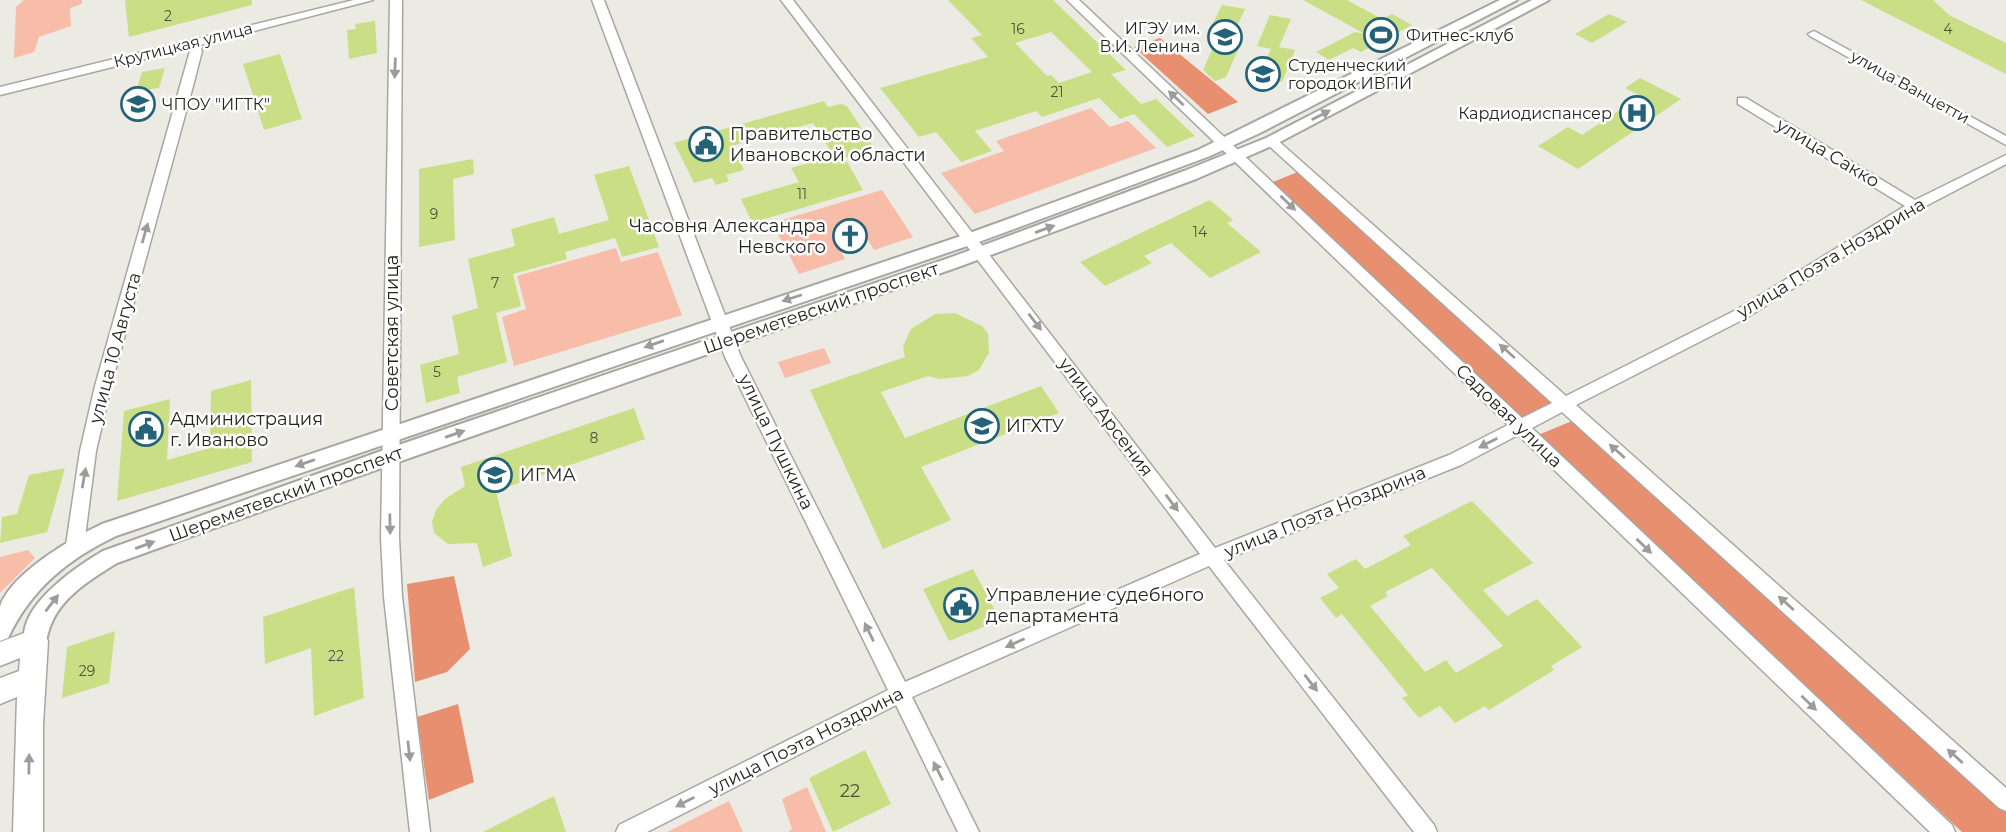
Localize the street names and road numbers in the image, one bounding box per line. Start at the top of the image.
street label: Крутицкая улица [112,19,254,71]
street label: улица Ванцетти [1846,46,1973,128]
street label: улица Сакко [1772,113,1883,192]
street label: улица Поэта Ноздрина [1732,193,1929,324]
street label: Советская улица [381,255,403,411]
street label: Шереметевский проспект [700,257,942,359]
street label: улица 10 Августа [84,270,146,427]
street label: улица Арсения [1054,352,1158,481]
street label: Садовая улица [1451,360,1567,472]
street label: улица Пушкина [733,370,818,513]
street label: Шереметевский проспект [166,441,407,547]
street label: улица Поэта Ноздрина [1220,461,1429,563]
street label: улица Поэта Ноздрина [704,682,907,800]

